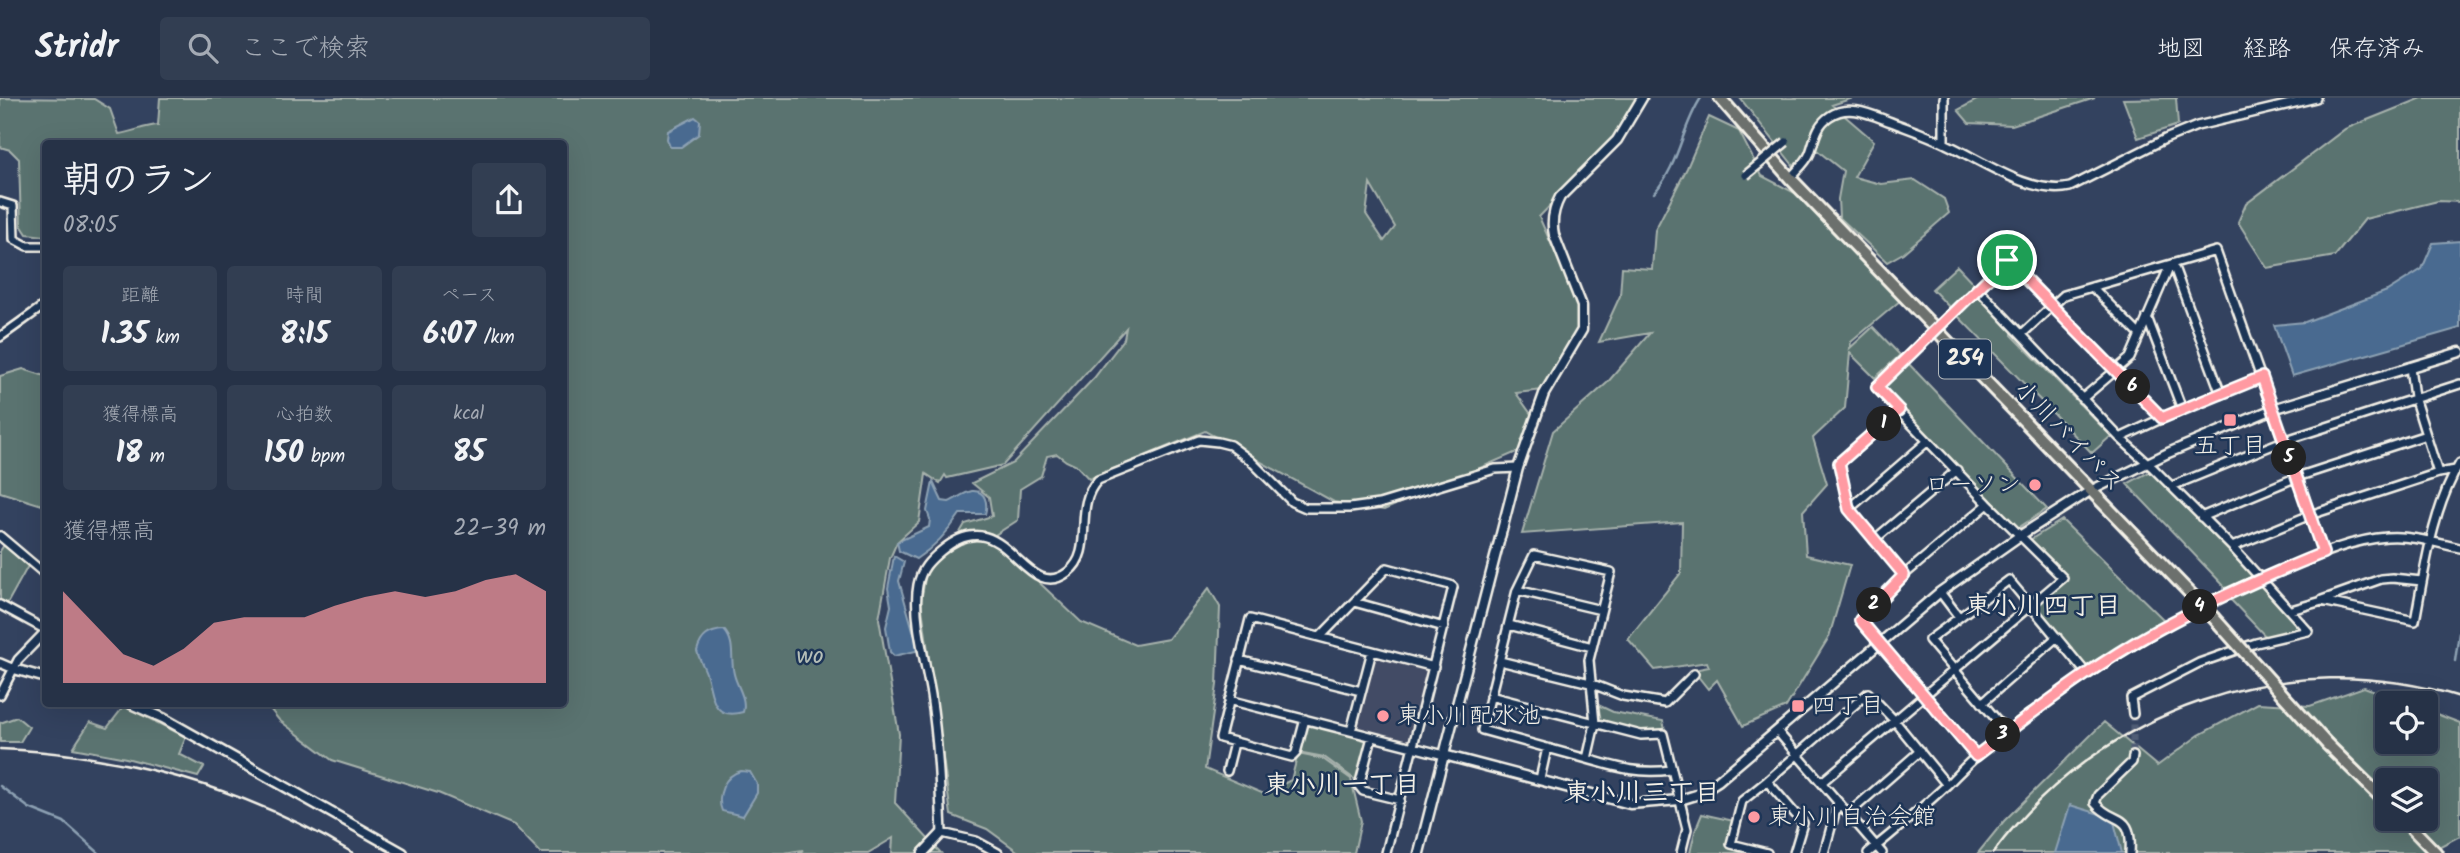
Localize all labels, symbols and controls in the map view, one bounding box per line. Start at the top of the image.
search box [160,17,650,80]
text: Stridr [35,22,118,75]
text: ここで検索 [240,28,370,70]
icon: search [184,29,222,67]
text: 地図 [2157,30,2205,69]
text: 経路 [2243,30,2291,69]
text: 保存済み [2329,30,2425,69]
text: 朝のラン [63,152,215,212]
button: share [472,163,546,237]
text: 08:05 [63,208,118,244]
pin [1977,230,2037,290]
icon: arrive [1988,241,2026,279]
text: 距離 [121,281,159,311]
text: 時間 [285,281,324,311]
text: ペース [441,281,497,311]
text: 1.35 [100,311,148,359]
text: 8:15 [280,311,329,359]
text: 6:07 [423,311,476,359]
text: km [148,323,180,353]
text: /km [476,323,515,353]
road number: 254 [1939,340,1991,378]
pin: 6 [2116,370,2150,404]
text: 6 [2127,371,2138,401]
street label: 小川バイパス [2004,372,2132,502]
text: kcal [453,399,484,429]
text: 獲得標高 [102,400,178,430]
text: 心拍数 [276,400,333,430]
pin: 1 [1867,406,1902,442]
text: 1 [1881,408,1886,438]
marker: 五丁目 [2222,412,2238,428]
place label: 五丁目 [2194,427,2266,466]
text: 85 [452,429,485,477]
text: 18 [115,430,142,478]
text: 150 [264,430,303,478]
pin: 5 [2272,440,2306,476]
text: m [142,442,165,472]
text: bpm [303,442,345,472]
text: 5 [2284,442,2293,472]
place label: ローソン [1925,466,2021,505]
marker: ローソン [2027,477,2043,493]
text: 22–39 m [453,511,546,547]
text: 獲得標高 [63,514,155,550]
district label: 東小川四丁目 [1965,586,2121,628]
pin: 2 [1856,588,1892,622]
text: 2 [1868,589,1879,619]
pin: 4 [2182,589,2218,624]
text: 4 [2194,591,2205,621]
park label: wo [796,637,824,676]
place label: 四丁目 [1812,687,1884,726]
map controls [2375,691,2438,831]
button: locate [2375,691,2438,754]
place label: 東小川配水池 [1397,697,1541,736]
marker: 四丁目 [1790,698,1806,714]
marker: 東小川配水池 [1375,708,1391,724]
pin: 3 [1986,718,2021,752]
text: 3 [1997,719,2008,749]
district label: 東小川一丁目 [1264,765,1420,807]
button: layers [2375,768,2438,831]
district label: 東小川三丁目 [1564,773,1720,815]
place label: 東小川自治会館 [1768,798,1936,837]
marker: 東小川自治会館 [1746,809,1762,825]

